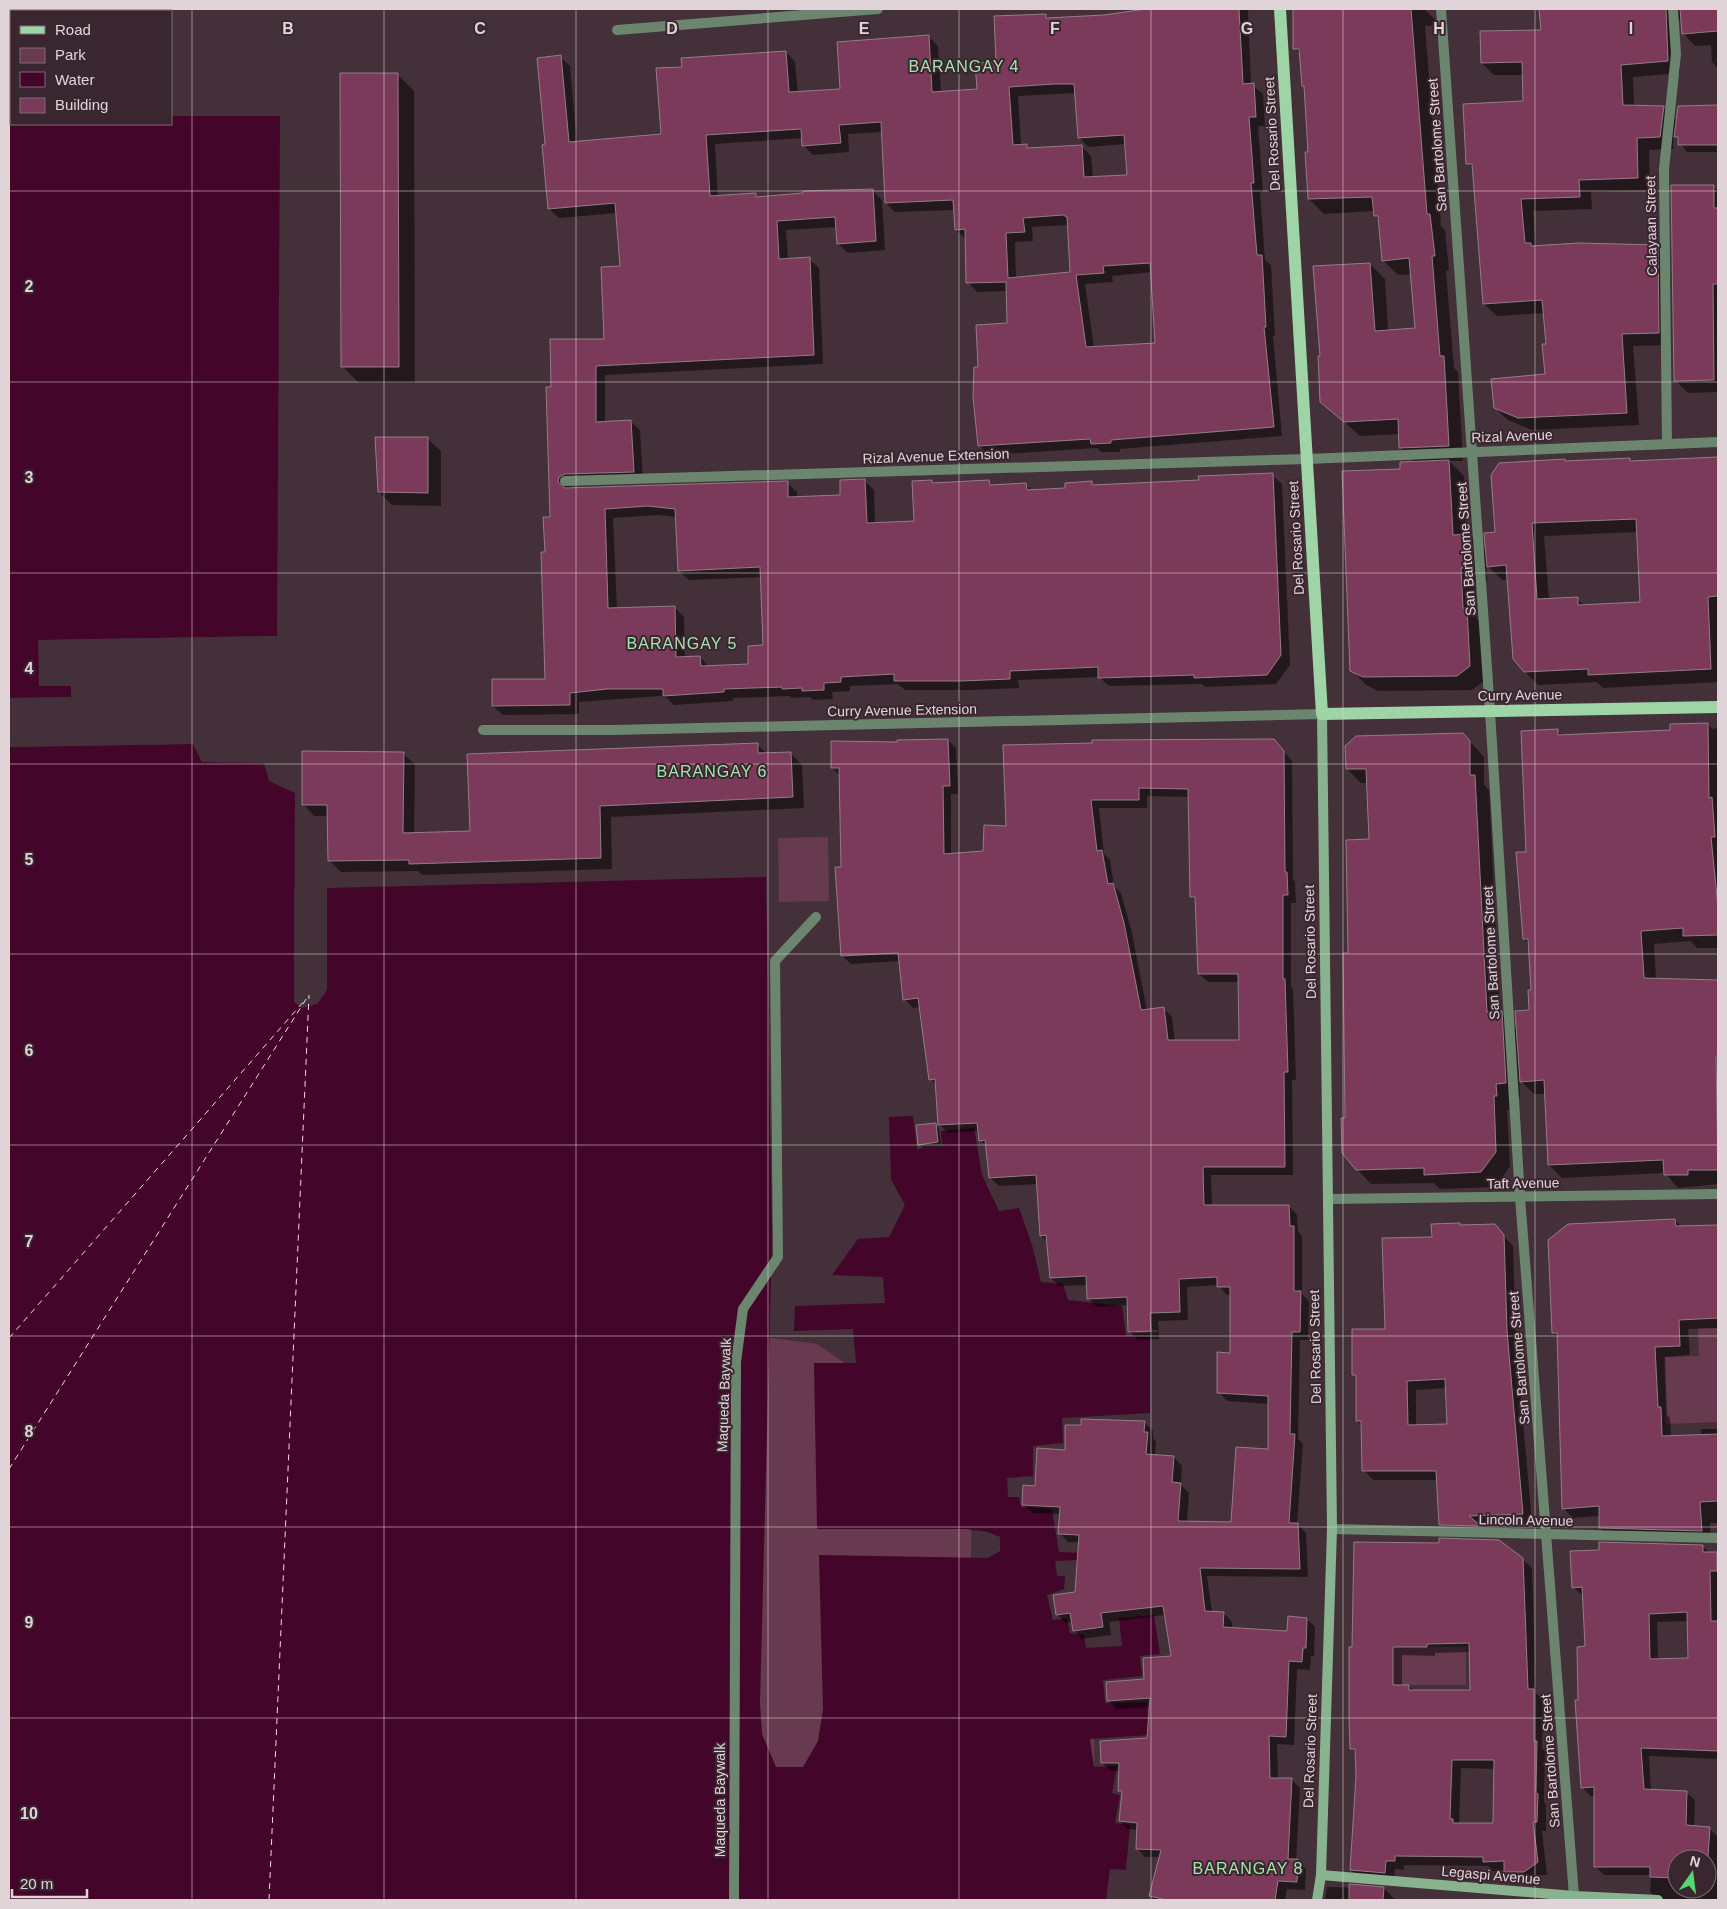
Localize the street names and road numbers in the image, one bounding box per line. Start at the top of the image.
street label: Del Rosario Street [1261,76,1283,192]
street label: San Bartolome Street [1424,78,1450,212]
street label: Calayaan Street [1642,176,1660,276]
street label: Rizal Avenue [1471,427,1553,445]
street label: Rizal Avenue Extension [862,445,1010,467]
street label: Del Rosario Street [1285,480,1307,596]
street label: San Bartolome Street [1453,482,1479,616]
street label: Curry Avenue [1478,686,1563,704]
street label: Curry Avenue Extension [827,701,977,719]
street label: Del Rosario Street [1301,885,1319,999]
street label: San Bartolome Street [1480,886,1502,1020]
street label: Taft Avenue [1486,1174,1560,1192]
street label: Del Rosario Street [1306,1290,1324,1404]
street label: San Bartolome Street [1505,1291,1533,1425]
street label: Maqueda Baywalk [714,1337,734,1452]
street label: Lincoln Avenue [1479,1511,1574,1529]
street label: Del Rosario Street [1300,1693,1320,1808]
street label: San Bartolome Street [1537,1694,1563,1828]
street label: Maqueda Baywalk [712,1742,728,1857]
street label: Legaspi Avenue [1441,1863,1541,1887]

